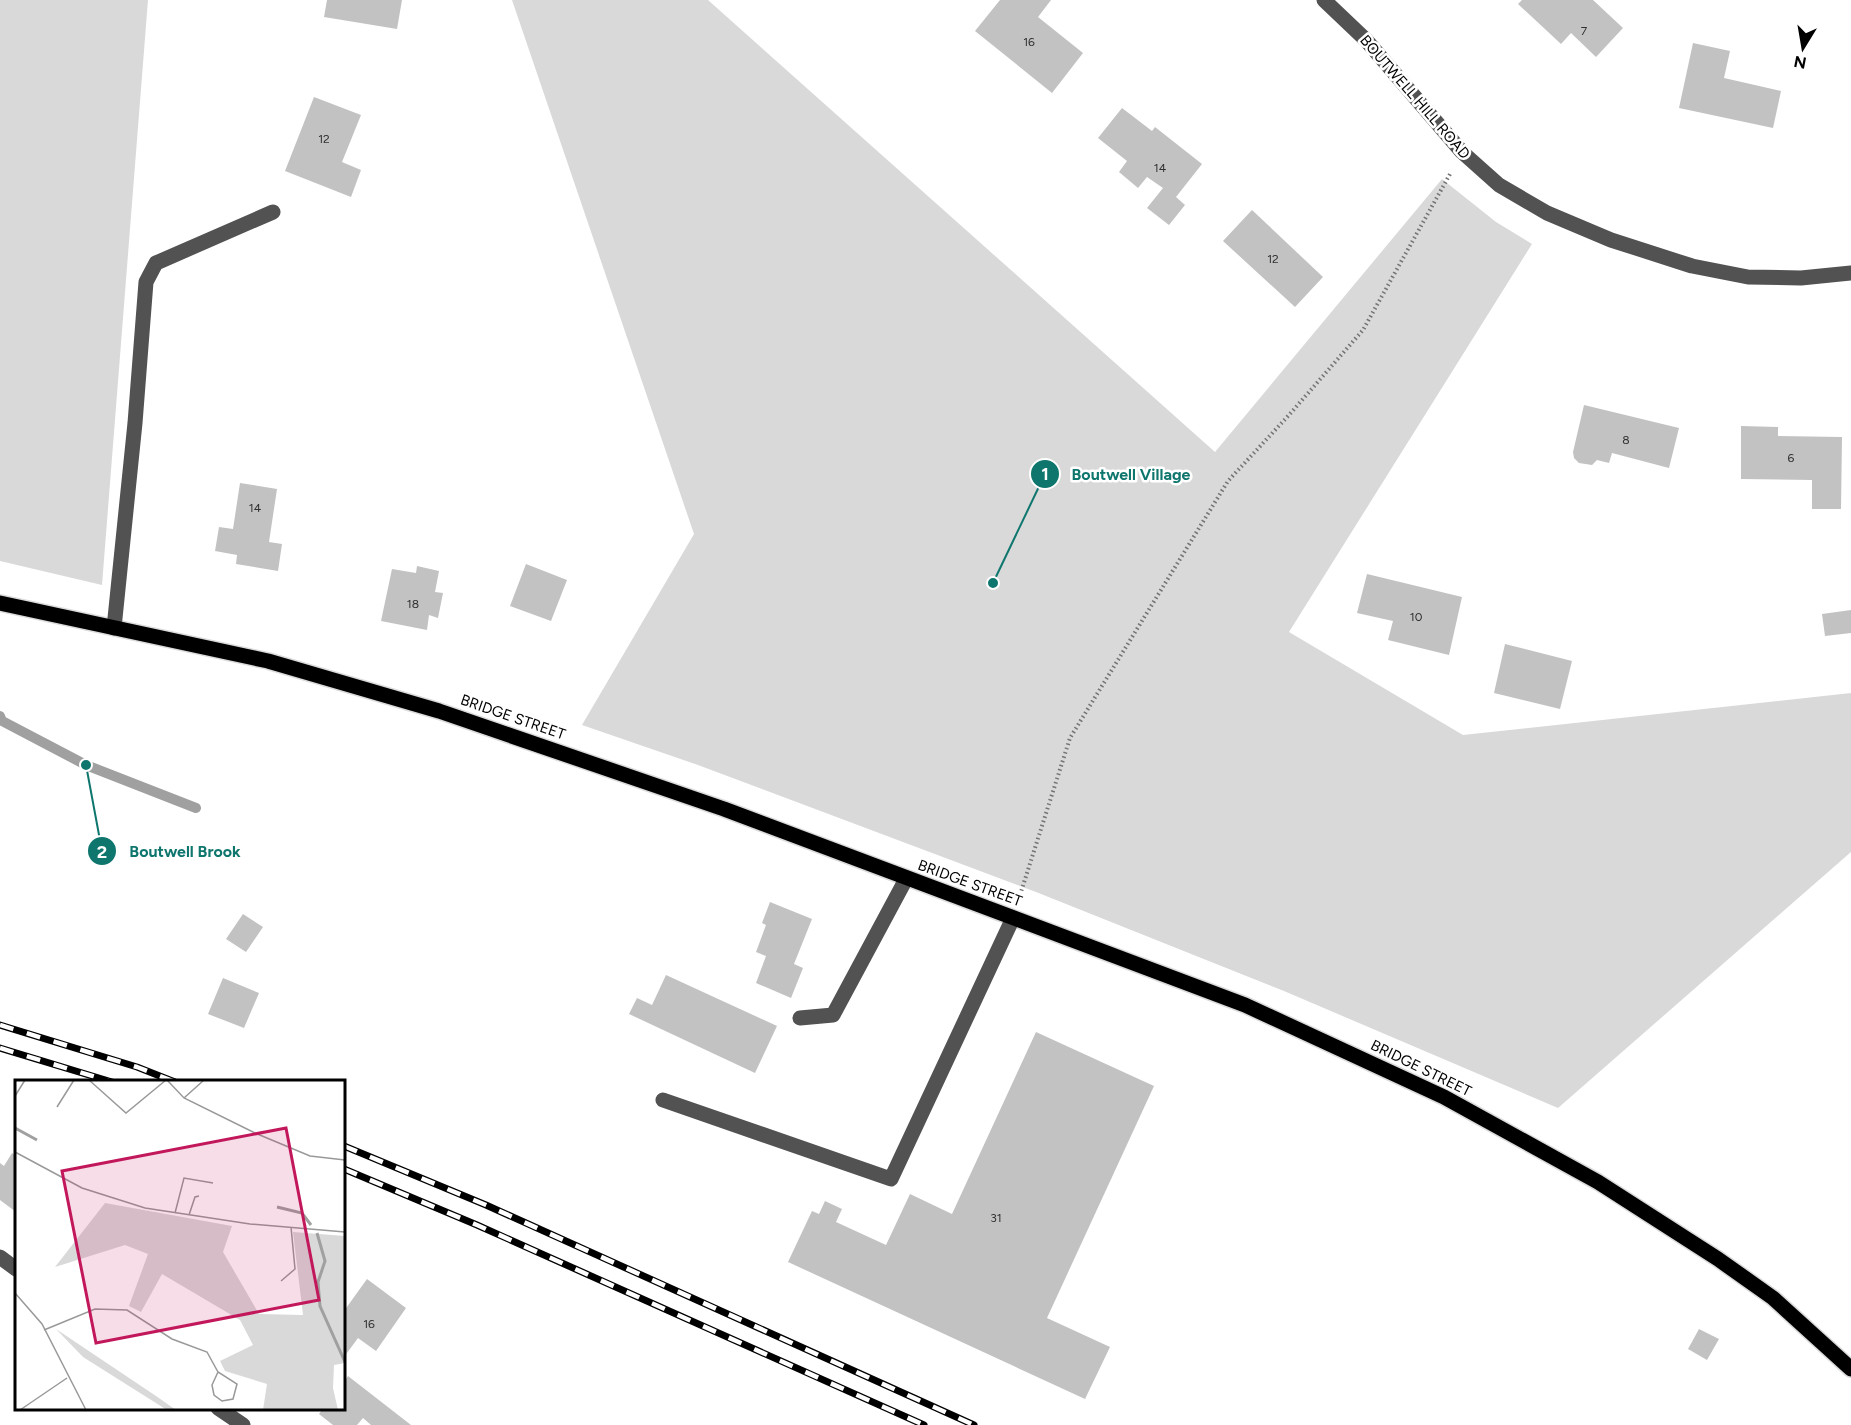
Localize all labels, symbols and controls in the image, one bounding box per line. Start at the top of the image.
north arrow [1773,18,1833,78]
house number: 7 [1581,24,1588,38]
street label: BOUTWELL HILL ROAD [1356,31,1474,163]
house number: 16 [1023,35,1035,49]
text: N [1792,52,1808,73]
house number: 12 [318,132,330,146]
house number: 14 [1154,161,1167,175]
house number: 12 [1267,252,1279,266]
house number: 8 [1622,433,1630,447]
house number: 6 [1788,451,1795,465]
callout: Boutwell Village [1030,457,1203,491]
text: 1 [1041,463,1049,485]
text: Boutwell Village [1072,465,1191,484]
house number: 14 [249,501,262,515]
house number: 18 [407,597,419,611]
house number: 10 [1410,610,1423,624]
street label: BRIDGE STREET [458,691,569,744]
callout: Boutwell Brook [87,834,253,868]
text: 2 [97,841,107,863]
text: Boutwell Brook [129,842,241,861]
street label: BRIDGE STREET [915,856,1025,910]
street label: BRIDGE STREET [1368,1036,1475,1100]
inset map [15,1080,345,1410]
house number: 31 [990,1211,1002,1225]
house number: 16 [363,1317,375,1331]

